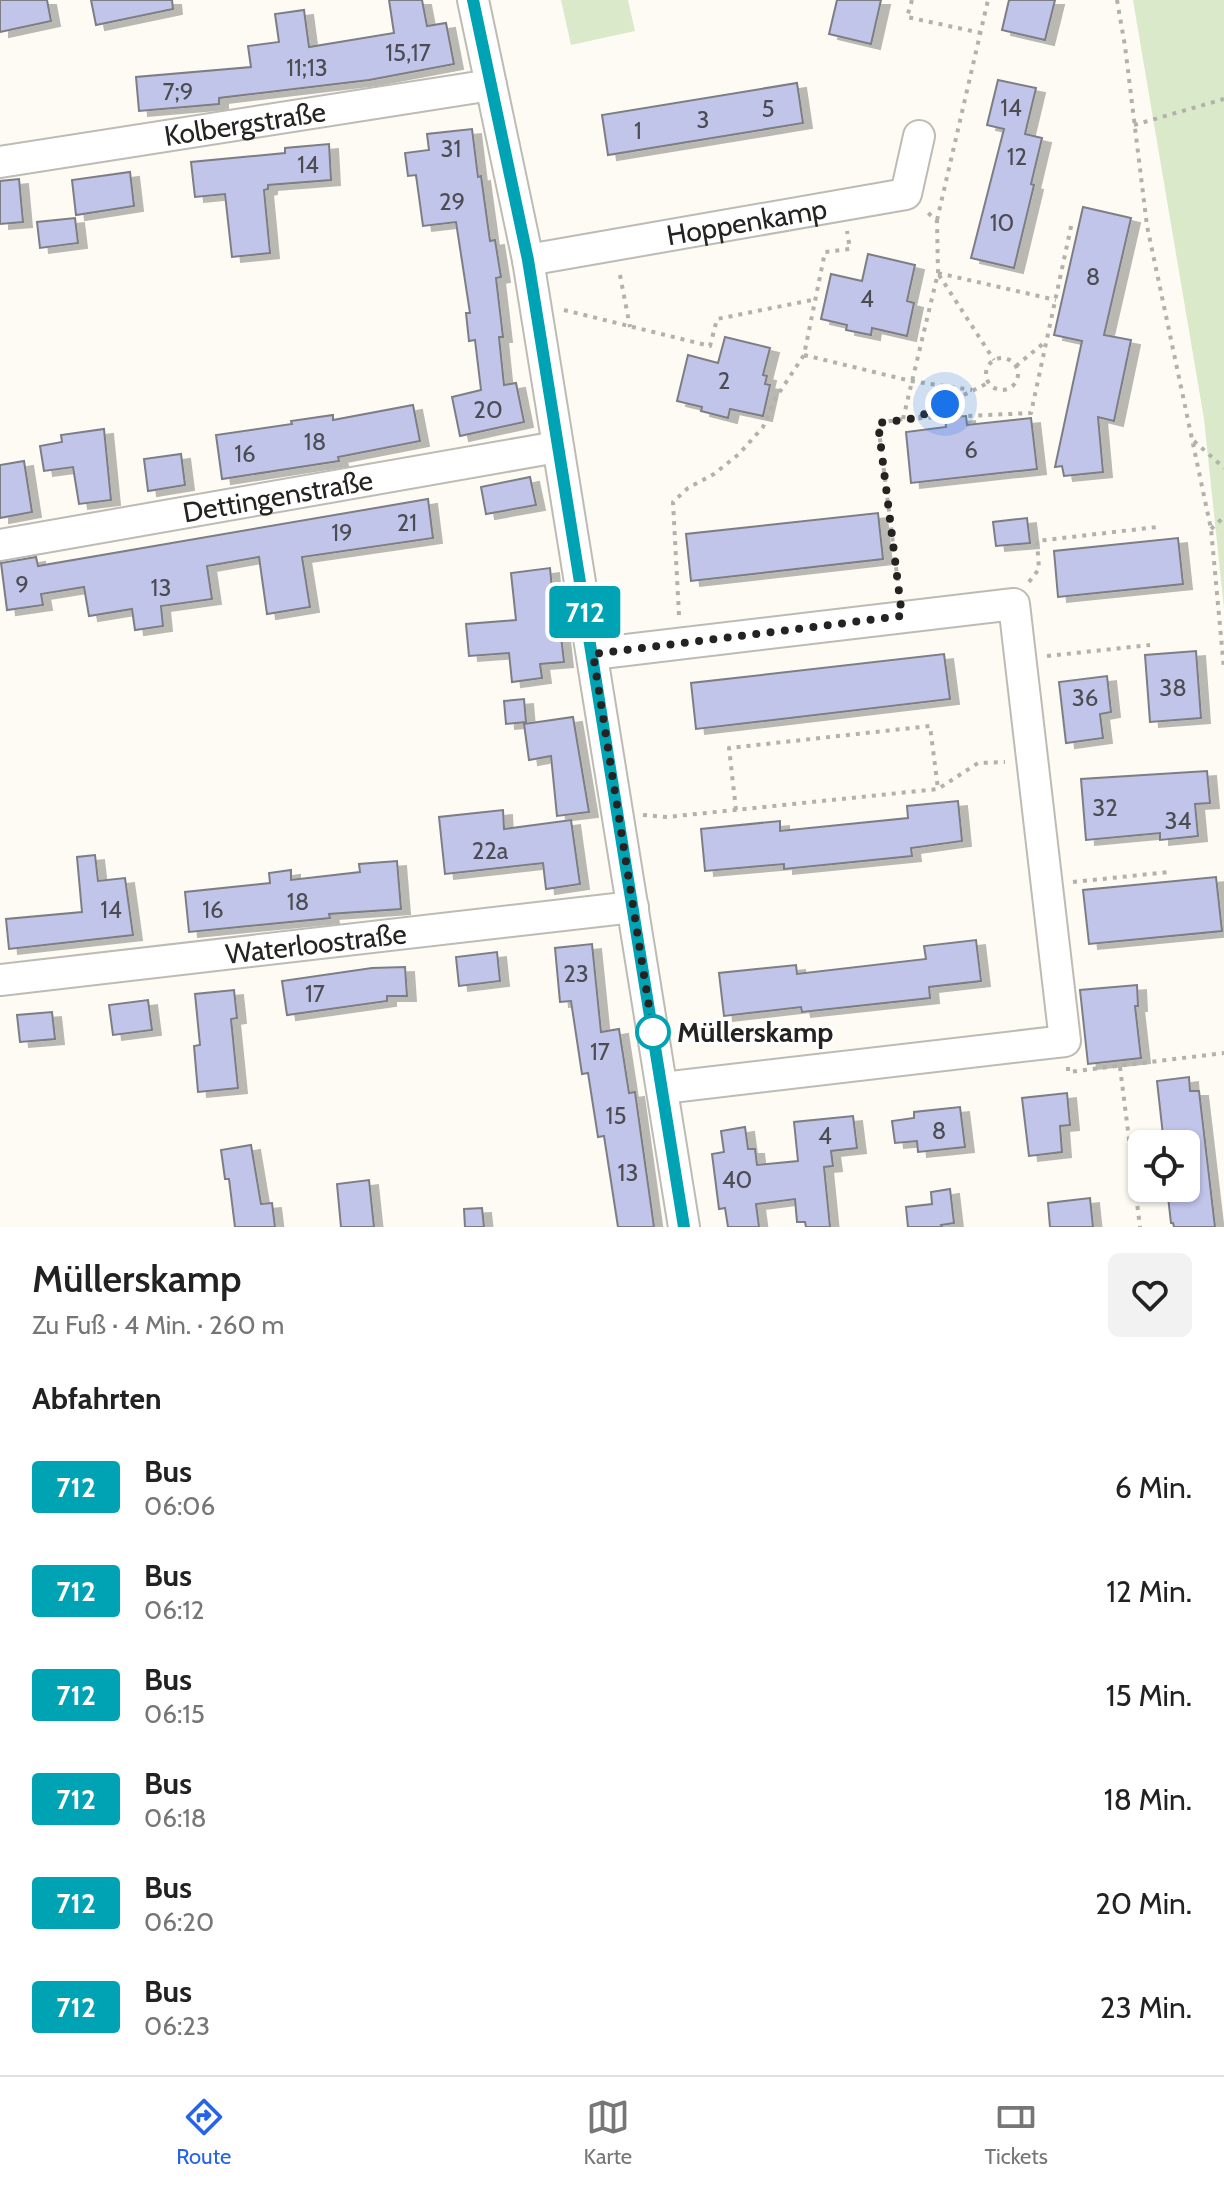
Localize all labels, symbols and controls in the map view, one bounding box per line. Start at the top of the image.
house number: 15,17 [385,38,431,67]
house number: 11;13 [286,53,328,82]
house number: 7;9 [163,77,193,106]
house number: 14 [1000,93,1022,122]
street label: Kolbergstraße [162,94,328,153]
house number: 5 [762,94,774,123]
house number: 3 [697,105,709,134]
house number: 1 [634,116,642,145]
house number: 31 [441,134,461,163]
house number: 12 [1007,142,1027,171]
house number: 14 [297,150,319,179]
house number: 29 [439,187,465,216]
street label: Hoppenkamp [664,191,829,252]
house number: 10 [990,208,1014,237]
house number: 8 [1086,262,1100,291]
house number: 4 [860,284,874,313]
house number: 2 [718,366,730,395]
your location [925,384,965,424]
house number: 20 [473,395,503,424]
house number: 18 [304,427,326,456]
house number: 6 [964,435,978,464]
house number: 16 [234,439,256,468]
street label: Dettingenstraße [180,463,375,530]
house number: 21 [397,508,417,537]
house number: 19 [331,518,353,547]
house number: 9 [15,570,29,599]
house number: 13 [151,573,171,602]
line badge: 712 [539,586,631,638]
text: 712 [565,595,605,629]
house number: 38 [1159,673,1187,702]
house number: 36 [1072,683,1098,712]
house number: 32 [1092,793,1118,822]
house number: 34 [1165,806,1192,835]
house number: 22a [472,836,509,865]
house number: 18 [287,887,309,916]
house number: 14 [100,895,122,924]
house number: 16 [202,895,224,924]
street label: Waterloostraße [224,916,408,971]
house number: 23 [563,959,589,988]
house number: 17 [305,979,325,1008]
marker: Müllerskamp [636,1015,670,1049]
place label: Müllerskamp [677,1015,833,1049]
house number: 17 [590,1037,610,1066]
house number: 15 [606,1101,626,1130]
house number: 8 [932,1116,946,1145]
house number: 4 [818,1121,832,1150]
map controls [1128,1130,1200,1202]
button: locate [1128,1130,1200,1202]
house number: 13 [618,1158,638,1187]
house number: 40 [722,1165,752,1194]
button: heart [1108,1253,1192,1337]
text: Müllerskamp [32,1255,241,1302]
text: Zu Fuß · 4 Min. · 260 m [32,1309,284,1341]
text: Abfahrten [32,1380,162,1417]
text: Bus [144,1453,192,1490]
text: 6 Min. [1115,1469,1192,1506]
text: 712 [56,1470,96,1504]
text: 06:06 [144,1490,215,1522]
text: Bus [144,1557,192,1594]
text: 12 Min. [1106,1573,1192,1610]
text: 712 [56,1574,96,1608]
text: 06:12 [144,1594,204,1626]
text: Bus [144,1661,192,1698]
text: 15 Min. [1106,1677,1192,1714]
text: 712 [56,1678,96,1712]
text: 06:15 [144,1698,205,1730]
text: Bus [144,1765,192,1802]
text: 18 Min. [1104,1781,1192,1818]
text: 712 [56,1782,96,1816]
text: 06:18 [144,1802,207,1834]
text: Bus [144,1869,192,1906]
text: 20 Min. [1095,1885,1192,1922]
text: 712 [56,1886,96,1920]
text: 06:20 [144,1906,214,1938]
text: Bus [144,1973,192,2010]
text: 23 Min. [1100,1989,1192,2026]
text: 712 [56,1990,96,2024]
text: 06:23 [144,2010,210,2042]
tab: Route [176,2095,231,2170]
tab: Karte [584,2095,632,2170]
tab: Tickets [984,2095,1048,2170]

